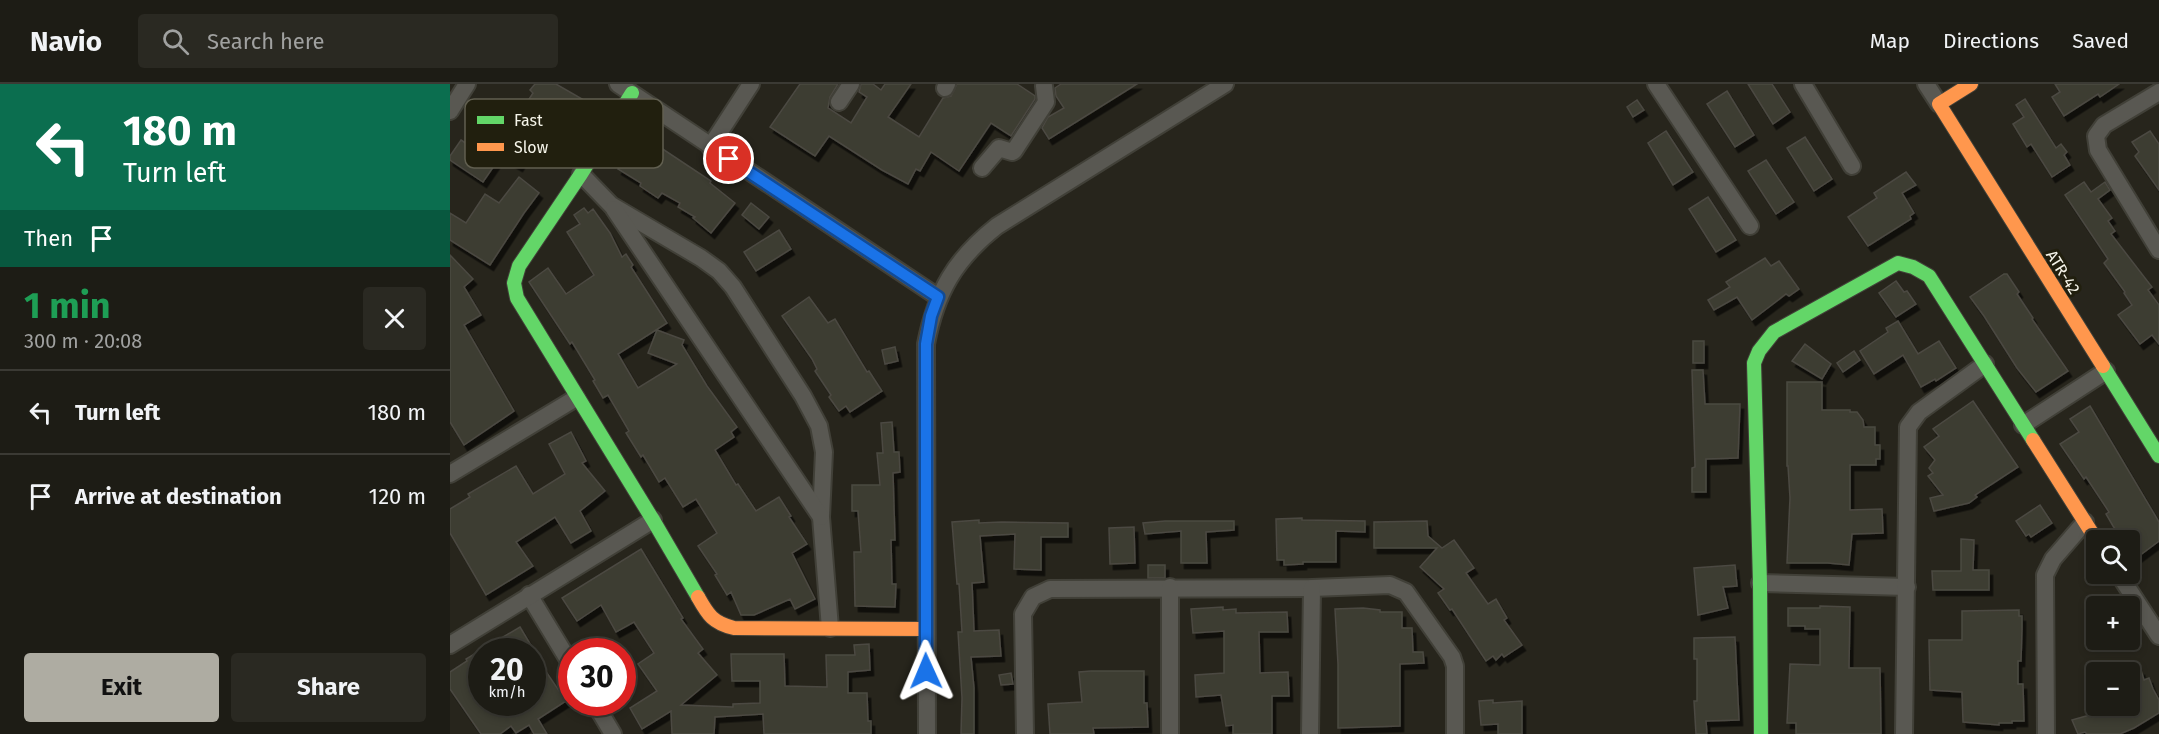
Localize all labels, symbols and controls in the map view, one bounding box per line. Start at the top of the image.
search box [138,14,558,68]
text: Navio [30,25,102,58]
icon: search [159,25,192,58]
text: Search here [207,28,325,55]
text: Map [1870,28,1910,54]
text: Directions [1943,28,2039,54]
text: Saved [2072,28,2129,54]
legend [465,99,663,168]
text: 180 m [123,106,237,156]
icon: left [24,108,102,186]
text: Fast [514,111,543,130]
pin [703,133,754,184]
text: Slow [514,138,549,157]
icon: arrive [712,142,745,175]
text: Turn left [123,157,226,189]
icon: arrive [85,222,118,255]
text: Then [24,225,73,252]
street label: ATR-42 [2042,246,2084,298]
text: 1 min [24,284,111,328]
button: close [363,287,426,350]
text: 300 m · 20:08 [24,329,142,353]
icon: left [24,396,57,429]
text: Turn left [75,399,160,426]
text: 180 m [367,399,426,426]
icon: arrive [24,480,57,513]
text: Arrive at destination [75,483,282,510]
text: 120 m [369,483,426,510]
map controls [2086,530,2140,716]
button: search [2086,530,2140,584]
button: + [2086,596,2140,650]
speed limit sign: 30 [558,638,636,716]
position arrow [894,639,958,703]
text: 20 [490,652,524,688]
button: Exit [24,653,219,722]
button: Share [231,653,426,722]
button: − [2086,662,2140,716]
text: km/h [488,683,526,701]

